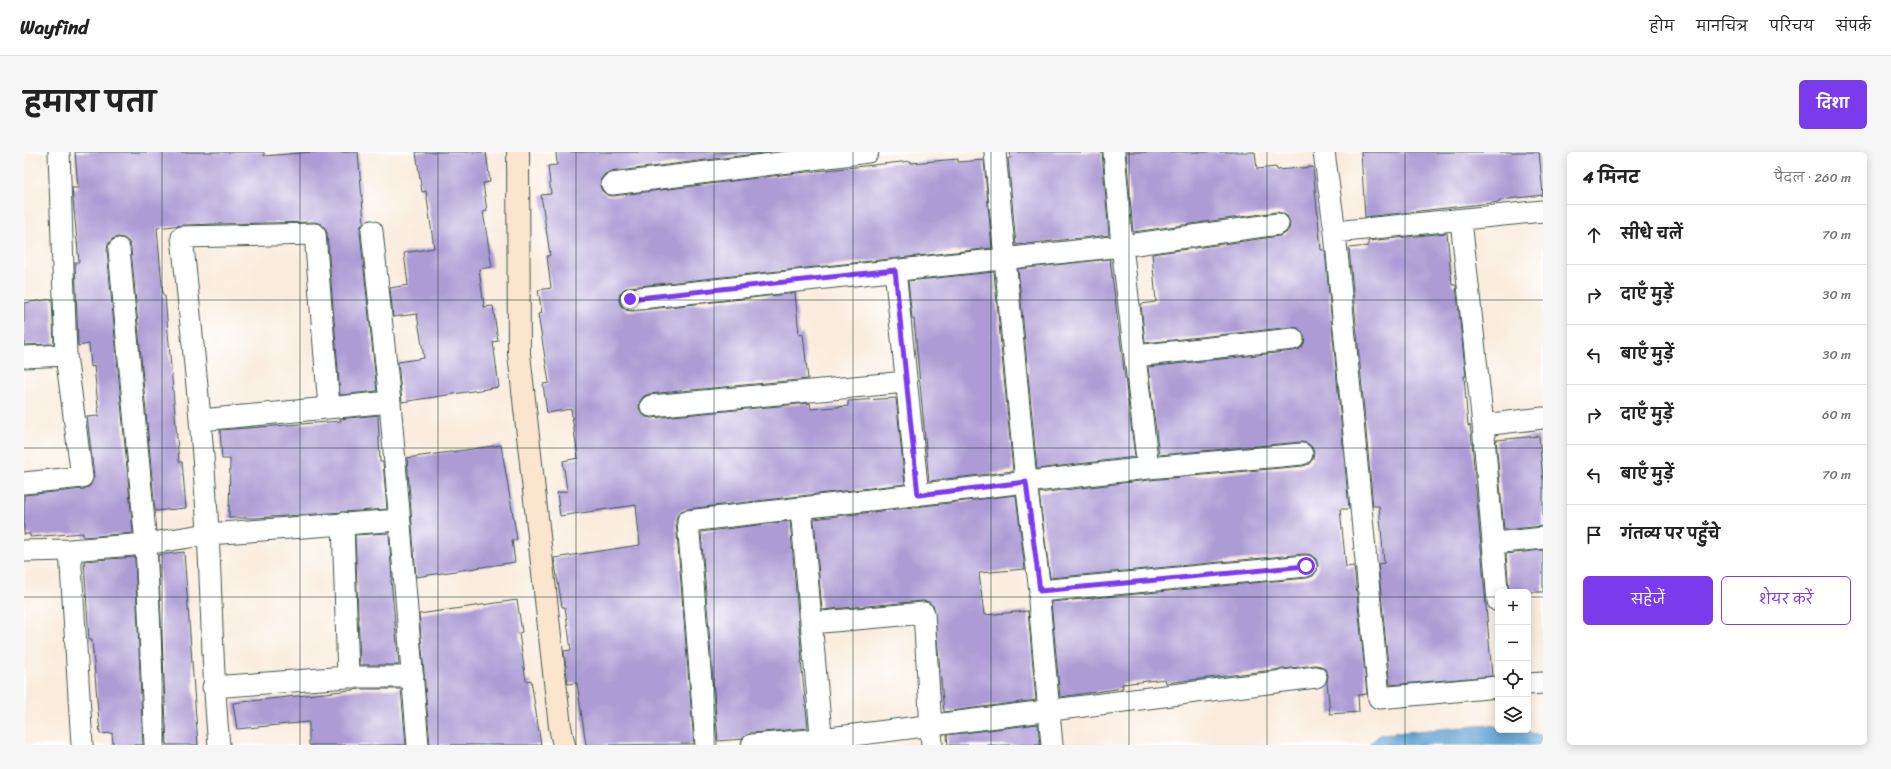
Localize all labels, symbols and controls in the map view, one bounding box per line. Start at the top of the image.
text: Wayfind [20,11,88,44]
text: होम [1650,14,1674,39]
text: मानचित्र [1696,14,1748,39]
text: परिचय [1770,14,1814,39]
text: संपर्क [1836,14,1871,39]
text: हमारा पता [24,78,156,127]
button: दिशा [1799,80,1867,129]
text: 4 मिनट [1583,162,1639,192]
text: पैदल · 260 m [1774,166,1851,189]
text: सीधे चलें [1621,221,1682,247]
text: 70 m [1822,223,1851,246]
icon: ahead [1583,224,1605,246]
text: दाएँ मुड़ें [1621,281,1673,307]
text: 30 m [1822,283,1851,306]
icon: right [1583,284,1605,306]
route end [621,290,639,308]
text: बाएँ मुड़ें [1621,341,1674,367]
text: 30 m [1822,343,1851,366]
icon: left [1583,344,1605,366]
text: दाएँ मुड़ें [1621,401,1673,427]
text: 60 m [1822,403,1851,426]
icon: right [1583,404,1605,426]
text: बाएँ मुड़ें [1621,461,1674,487]
text: 70 m [1822,463,1851,486]
icon: left [1583,464,1605,486]
text: गंतव्य पर पहुँचे [1621,521,1720,547]
icon: arrive [1583,524,1605,546]
route start [1297,557,1315,575]
button: सहेजें [1583,576,1713,625]
button: शेयर करें [1721,576,1851,625]
map controls [1495,589,1531,733]
button: + [1495,589,1531,625]
button: − [1495,625,1531,661]
button: locate [1495,661,1531,697]
button: layers [1495,697,1531,733]

